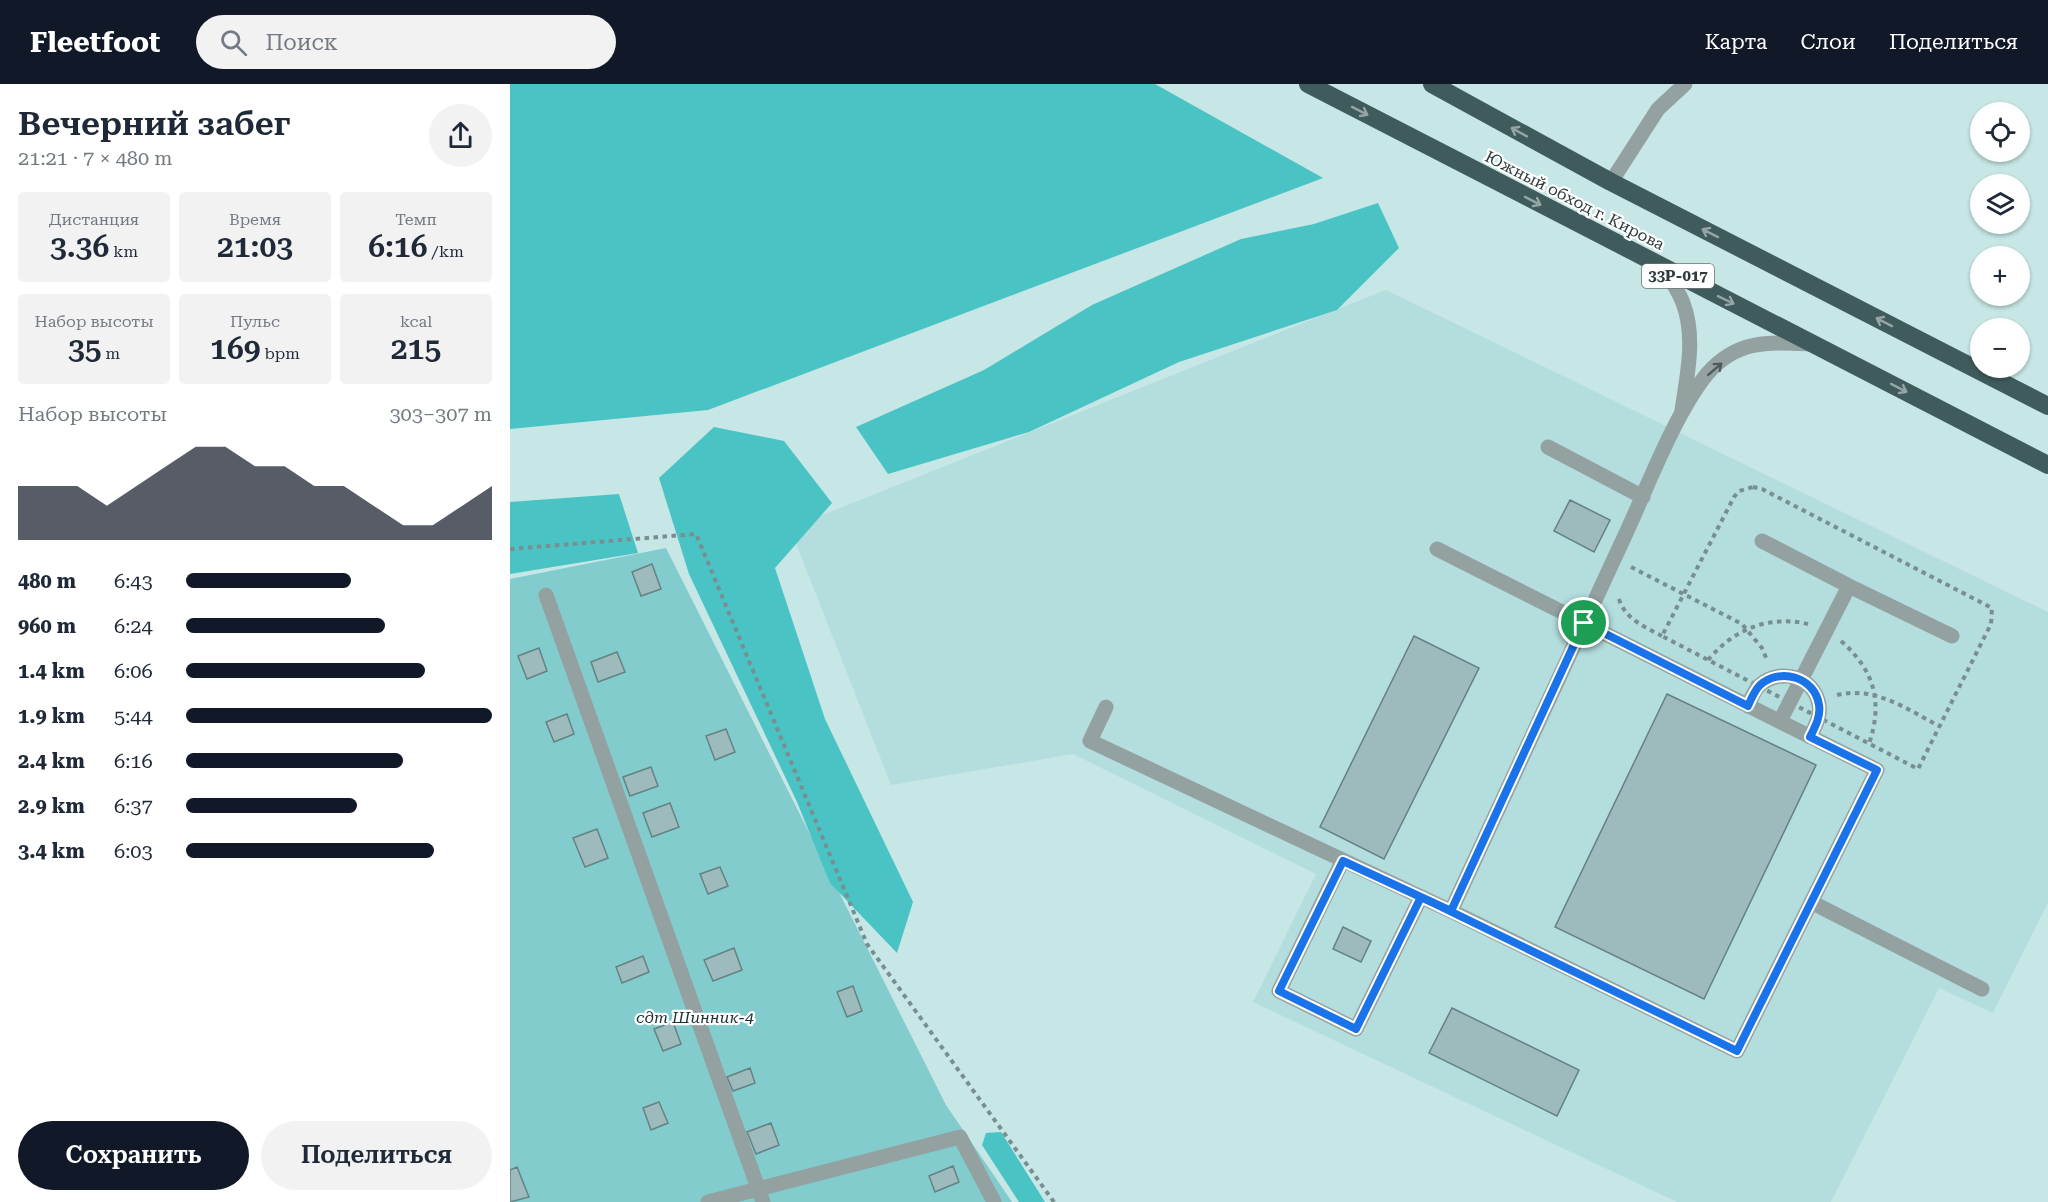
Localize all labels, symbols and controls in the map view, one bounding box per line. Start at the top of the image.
search box [196,15,616,69]
text: Fleetfoot [30,26,160,59]
icon: search [217,26,250,59]
text: Поиск [265,30,338,55]
text: Карта [1705,30,1768,54]
text: Слои [1801,30,1856,54]
text: Поделиться [1889,30,2018,54]
map controls [1970,102,2030,378]
button: locate [1970,102,2030,162]
text: Вечерний забег [18,104,291,143]
button: share [429,104,492,167]
one-way arrow [1351,106,1369,117]
one-way arrow [1511,126,1529,137]
text: 21:21 · 7 × 480 m [18,146,173,170]
street label: Южный обход г. Кирова [1482,147,1668,254]
button: layers [1970,174,2030,234]
one-way arrow [1524,196,1542,207]
text: Дистанция [49,210,139,229]
text: Время [229,210,281,229]
text: Темп [395,210,437,229]
one-way arrow [1702,227,1720,238]
text: 3.36 [50,229,109,264]
text: 21:03 [217,229,293,264]
text: 6:16 [368,229,427,264]
text: km [109,242,138,261]
text: /km [427,242,464,261]
button: + [1970,246,2030,306]
road number: 33Р-017 [1642,264,1714,288]
one-way arrow [1716,294,1734,306]
text: Набор высоты [34,312,154,331]
text: Пульс [230,312,280,331]
text: kcal [400,312,432,331]
one-way arrow [1875,315,1893,327]
button: − [1970,318,2030,378]
text: 35 [68,331,101,366]
text: 169 [210,331,260,366]
text: 215 [391,331,441,366]
text: m [101,344,120,363]
text: bpm [260,344,300,363]
one-way arrow [1707,362,1723,375]
one-way arrow [1890,383,1908,394]
text: Набор высоты [18,402,167,426]
text: 303–307 m [389,402,492,426]
text: 480 m [18,569,76,593]
text: 6:43 [114,569,153,593]
pin [1558,597,1609,648]
icon: arrive [1567,606,1600,639]
text: 960 m [18,614,76,638]
text: 6:24 [114,614,153,638]
text: 1.4 km [18,659,85,683]
text: 6:06 [114,659,153,683]
text: 1.9 km [18,704,85,728]
text: 5:44 [114,704,153,728]
text: 2.4 km [18,749,85,773]
text: 6:16 [114,749,153,773]
text: 2.9 km [18,794,85,818]
text: 6:37 [114,794,153,818]
text: 3.4 km [18,839,85,863]
text: 6:03 [114,839,153,863]
park label: сдт Шинник-4 [636,1008,754,1027]
button: Сохранить [18,1121,249,1190]
button: Поделиться [261,1121,492,1190]

